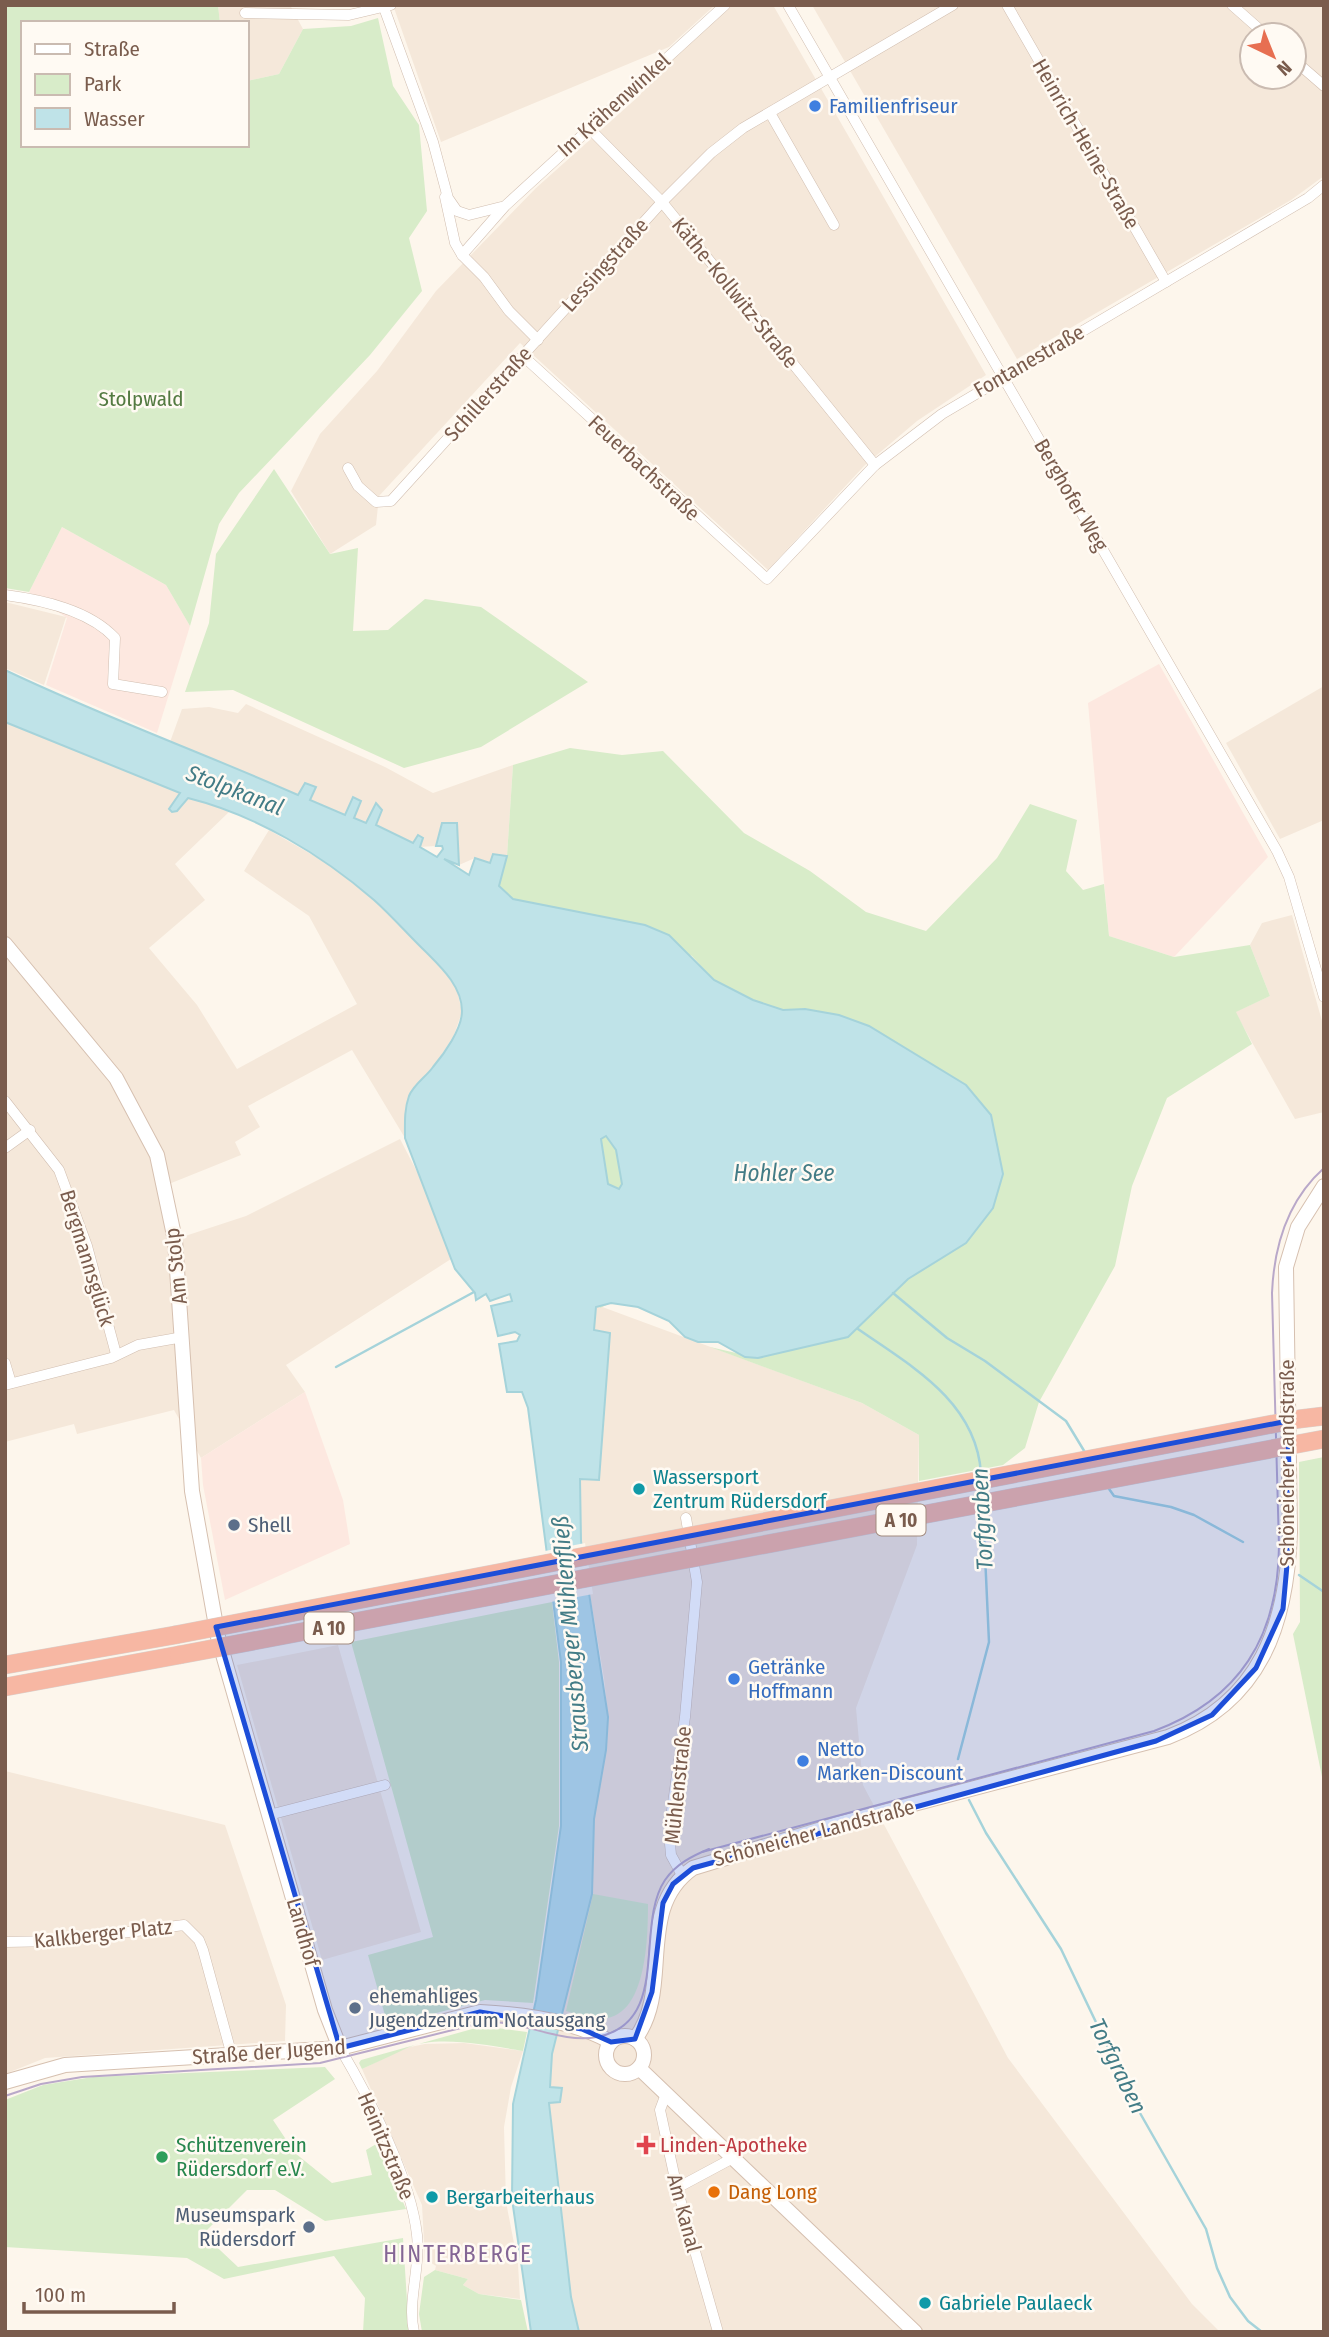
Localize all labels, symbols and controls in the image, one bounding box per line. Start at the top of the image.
legend [21,21,248,147]
north arrow [1238,21,1308,91]
text: Straße [84,36,140,62]
street label: Im Krähenwinkel [552,47,676,162]
street label: Heinrich-Heine-Straße [1027,54,1145,234]
text: N [1272,56,1296,80]
text: Park [84,71,122,97]
place label: Familienfriseur [829,93,958,119]
marker: Familienfriseur [807,98,823,114]
text: Wasser [84,106,145,132]
street label: Käthe-Kollwitz-Straße [666,212,804,374]
street label: Lessingstraße [556,213,654,317]
street label: Fontanestraße [969,319,1089,403]
street label: Schillerstraße [439,341,537,447]
park label: Stolpwald [99,386,184,412]
street label: Feuerbachstraße [583,410,705,526]
street label: Berghofer Weg [1028,434,1114,556]
water label: Stolpkanal [182,758,288,821]
water label: Hohler See [734,1159,835,1187]
street label: Bergmannsglück [54,1187,120,1330]
street label: Am Stolp [159,1226,193,1306]
street label: Schöneicher Landstraße [1274,1359,1300,1567]
place label: Wassersport Zentrum Rüdersdorf [653,1464,828,1514]
water label: Torfgraben [965,1467,999,1571]
marker: Wassersport Zentrum Rüdersdorf [631,1481,647,1497]
road number: A 10 [876,1504,926,1536]
place label: Shell [248,1512,291,1538]
water label: Strausberger Mühlenfließ [546,1515,594,1754]
marker: Shell [226,1517,242,1533]
road number: A 10 [304,1612,354,1644]
place label: Getränke Hoffmann [748,1654,833,1704]
marker: Getränke Hoffmann [726,1671,742,1687]
street label: Mühlenstraße [659,1725,697,1845]
place label: Netto Marken-Discount [817,1736,963,1786]
marker: Netto Marken-Discount [795,1753,811,1769]
street label: Schöneicher Landstraße [711,1794,917,1872]
street label: Landhof [281,1895,326,1971]
street label: Kalkberger Platz [33,1914,173,1954]
place label: ehemahliges Jugendzentrum Notausgang [369,1983,605,2033]
marker: ehemahliges Jugendzentrum Notausgang [347,2000,363,2016]
water label: Torfgraben [1083,2014,1153,2118]
street label: Straße der Jugend [191,2034,347,2070]
street label: Heinitzstraße [352,2088,420,2204]
place label: Schützenverein Rüdersdorf e.V. [176,2132,307,2182]
place label: Linden-Apotheke [660,2132,807,2158]
marker: Linden-Apotheke [638,2137,654,2153]
marker: Schützenverein Rüdersdorf e.V. [154,2149,170,2165]
street label: Am Kanal [661,2171,707,2255]
place label: Dang Long [728,2179,817,2205]
place label: Bergarbeiterhaus [446,2184,594,2210]
marker: Dang Long [706,2184,722,2200]
marker: Bergarbeiterhaus [424,2189,440,2205]
place label: Museumspark Rüdersdorf [175,2202,297,2252]
marker: Museumspark Rüdersdorf [301,2219,317,2235]
district label: HINTERBERGE [383,2240,533,2268]
scale bar [24,2270,175,2314]
text: 100 m [35,2282,86,2308]
place label: Gabriele Paulaeck [939,2290,1092,2316]
marker: Gabriele Paulaeck [917,2295,933,2311]

